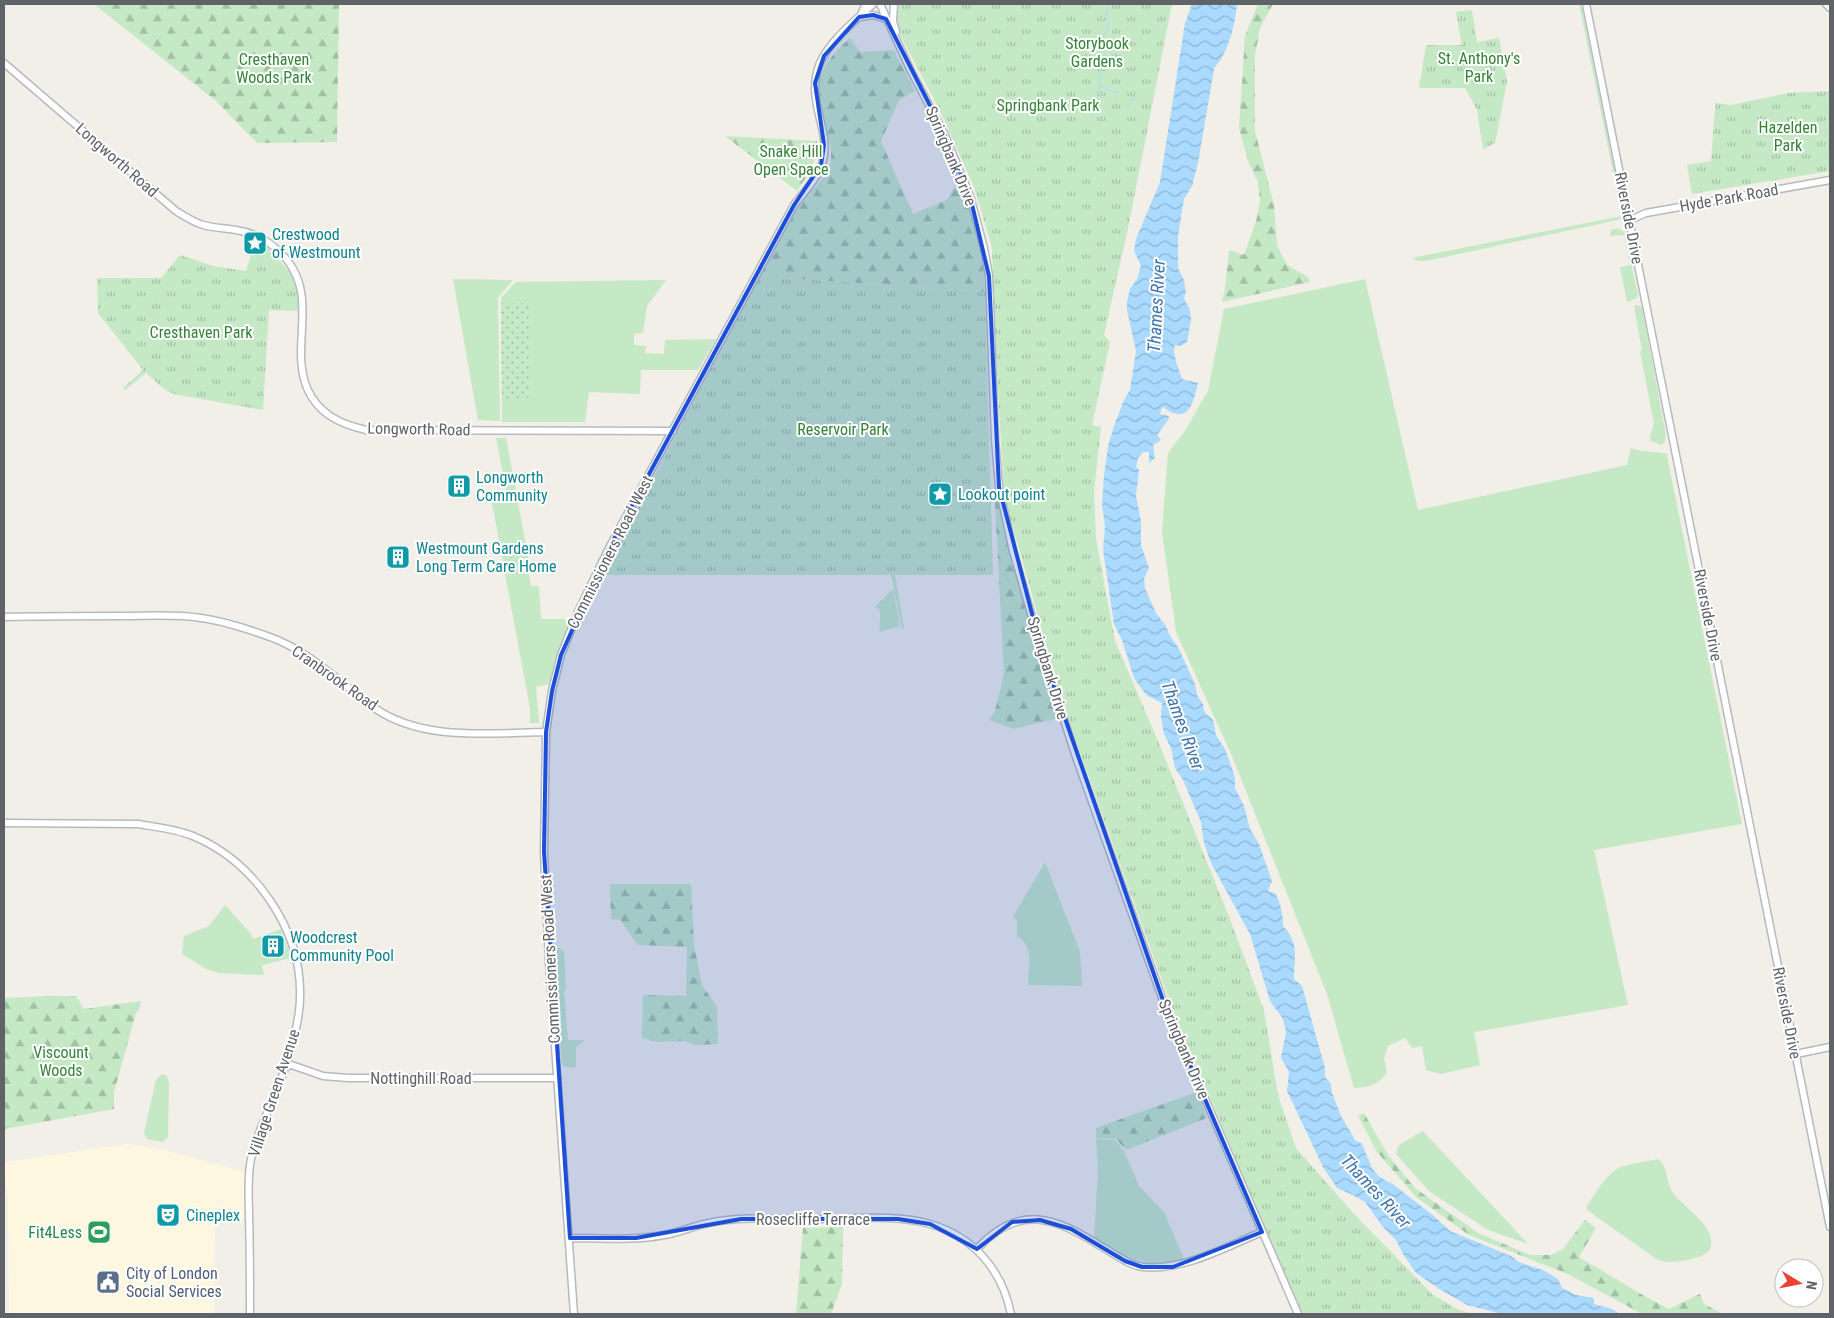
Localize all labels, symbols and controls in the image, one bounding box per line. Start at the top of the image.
park label: Storybook Gardens [1065,34,1130,71]
park label: St. Anthony's Park [1438,49,1520,86]
park label: Cresthaven Woods Park [236,50,313,87]
park label: Springbank Park [996,96,1100,115]
street label: Springbank Drive [921,103,981,209]
park label: Hazelden Park [1759,118,1817,155]
street label: Longworth Road [72,119,162,201]
park label: Snake Hill Open Space [753,142,829,179]
street label: Riverside Drive [1611,170,1647,266]
street label: Hyde Park Road [1678,180,1780,216]
place label: Crestwood of Westmount [272,225,361,262]
place icon: Crestwood of Westmount [242,230,268,256]
water label: Thames River [1143,258,1169,353]
park label: Cresthaven Park [150,323,253,342]
street label: Longworth Road [367,419,471,439]
park label: Reservoir Park [797,420,889,439]
place label: Longworth Community [476,468,548,505]
street label: Commissioners Road West [563,472,657,632]
building icon: Longworth Community [446,473,472,499]
place icon: Lookout point [927,481,953,507]
place label: Lookout point [958,485,1045,504]
place label: Westmount Gardens Long Term Care Home [416,539,556,576]
building icon: Westmount Gardens Long Term Care Home [385,544,411,570]
street label: Riverside Drive [1690,567,1726,663]
street label: Springbank Drive [1023,614,1073,722]
street label: Cranbrook Road [288,641,382,715]
water label: Thames River [1157,678,1209,773]
street label: Commissioners Road West [536,874,564,1044]
place label: Woodcrest Community Pool [290,928,394,965]
building icon: Woodcrest Community Pool [260,933,286,959]
street label: Riverside Drive [1769,965,1805,1061]
street label: Springbank Drive [1154,996,1214,1102]
street label: Village Green Avenue [244,1027,304,1159]
park label: Viscount Woods [33,1043,89,1080]
street label: Nottinghill Road [370,1069,472,1088]
water label: Thames River [1336,1150,1416,1233]
theatre icon: Cineplex [155,1202,181,1228]
place label: Cineplex [186,1206,240,1225]
street label: Rosecliffe Terrace [756,1210,870,1229]
sports icon: Fit4Less [86,1219,112,1245]
place label: Fit4Less [28,1223,82,1242]
north arrow [1774,1258,1824,1308]
place label: City of London Social Services [126,1264,222,1301]
public building icon: City of London Social Services [95,1269,121,1295]
text: N [1803,1280,1820,1291]

